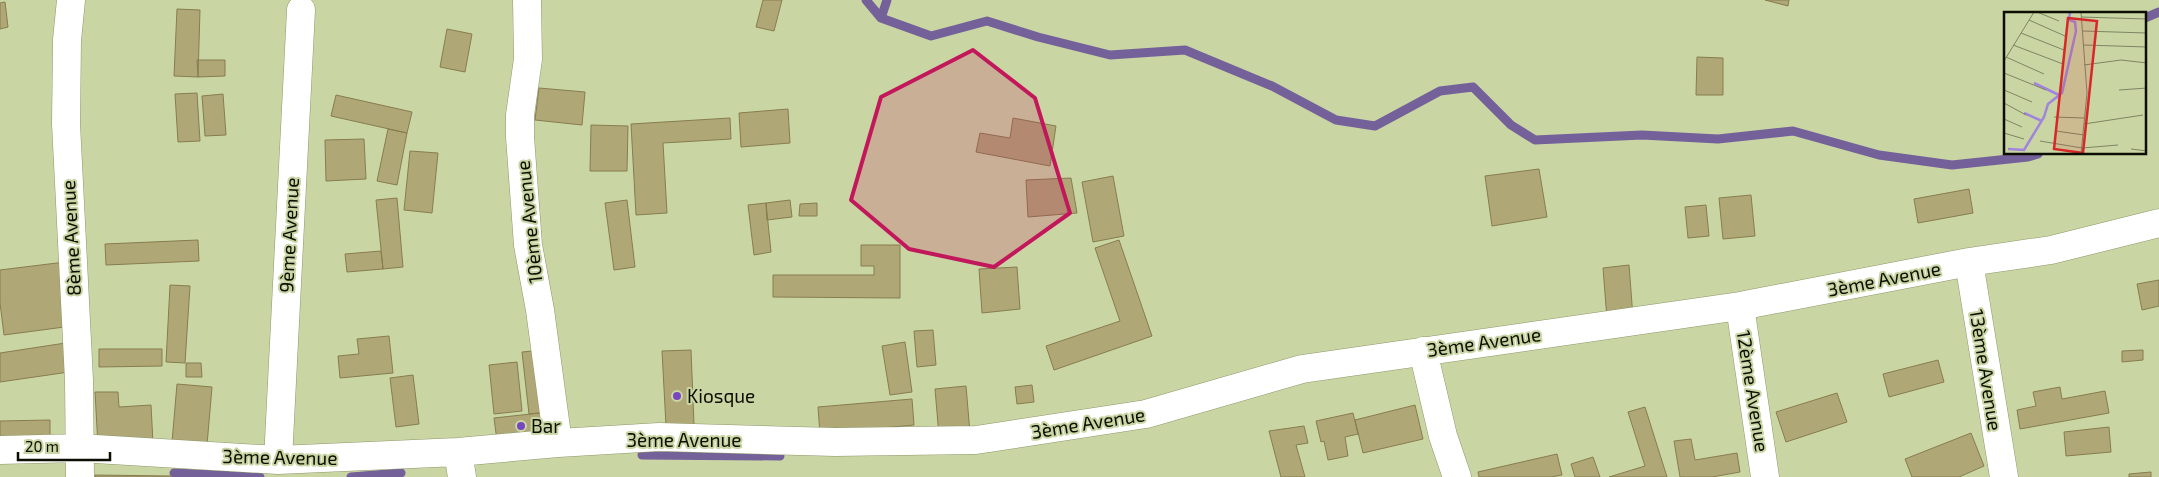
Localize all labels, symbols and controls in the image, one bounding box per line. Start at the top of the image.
inset map [2004,12,2146,155]
street label: 10ème Avenue [511,159,546,285]
street label: 9ème Avenue [274,177,303,293]
street label: 8ème Avenue [56,179,85,297]
street label: 3ème Avenue [1825,256,1943,301]
street label: 13ème Avenue [1966,308,2007,432]
street label: 3ème Avenue [1425,322,1543,361]
street label: 12ème Avenue [1733,329,1774,453]
place label: Kiosque [687,384,755,407]
marker: Kiosque [671,390,683,402]
street label: 3ème Avenue [1029,402,1147,443]
place label: Bar [531,414,561,437]
marker: Bar [515,420,527,432]
street label: 3ème Avenue [626,428,742,451]
scale bar [18,430,110,462]
text: 20 m [25,437,59,455]
street label: 3ème Avenue [222,444,338,469]

